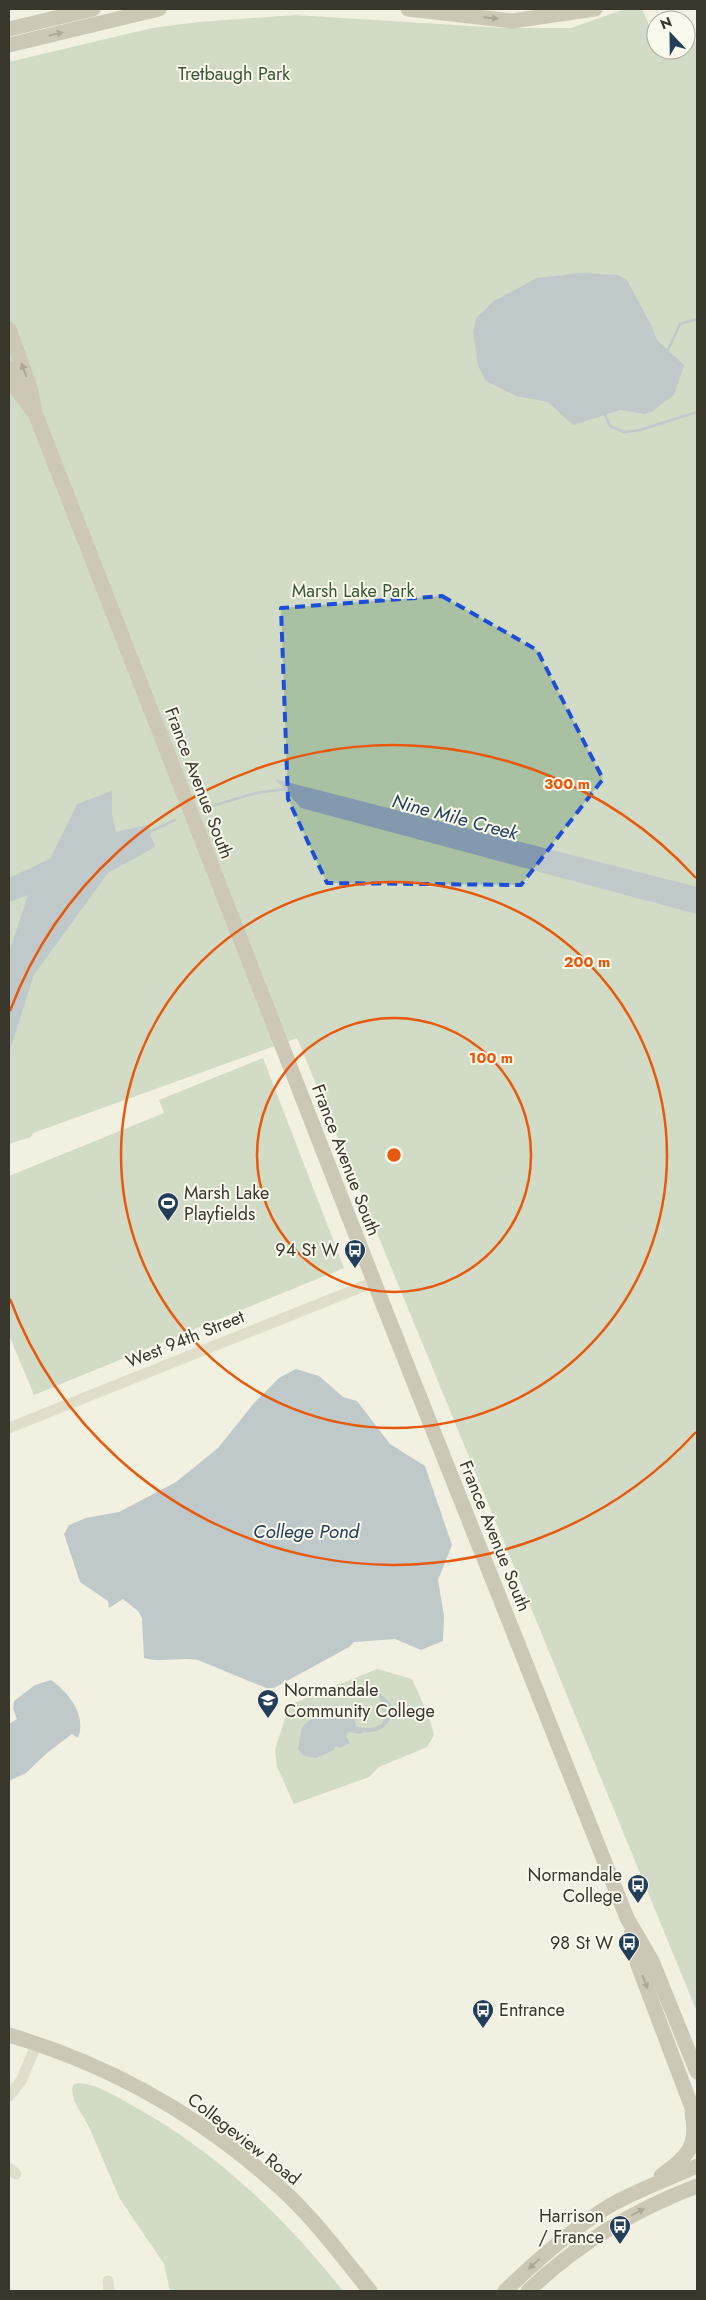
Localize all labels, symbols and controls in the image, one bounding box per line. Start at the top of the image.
north arrow [646,10,696,60]
text: N [657,12,675,34]
one-way arrow [483,14,499,22]
one-way arrow [49,30,64,38]
park label: Tretbaugh Park [178,61,290,87]
one-way arrow [20,363,27,378]
park label: Marsh Lake Park [292,578,414,604]
street label: France Avenue South [158,703,240,863]
text: 300 m [544,773,590,795]
water label: Nine Mile Creek [389,787,522,847]
text: 200 m [564,951,610,973]
text: 100 m [469,1047,513,1069]
street label: France Avenue South [305,1080,387,1240]
centre of rings [385,1146,403,1164]
place label: Marsh Lake Playfields [184,1180,269,1227]
sports icon: Marsh Lake Playfields [156,1191,180,1222]
place label: 94 St W [275,1237,339,1263]
bus stop icon: 94 St W [343,1238,367,1269]
street label: West 94th Street [122,1303,249,1375]
street label: France Avenue South [453,1457,537,1615]
water label: College Pond [253,1518,361,1545]
place label: Normandale Community College [284,1677,435,1724]
school or university icon: Normandale Community College [256,1688,280,1719]
place label: Normandale College [528,1862,622,1909]
bus stop icon: Normandale College [626,1873,650,1904]
place label: 98 St W [550,1930,613,1956]
bus stop icon: 98 St W [617,1931,641,1962]
one-way arrow [641,1975,649,1990]
place label: Entrance [499,1997,565,2023]
bus stop icon: Entrance [471,1998,495,2029]
street label: Collegeview Road [182,2087,306,2191]
place label: Harrison / France [539,2203,604,2250]
one-way arrow [631,2207,645,2215]
bus stop icon: Harrison / France [608,2214,632,2245]
one-way arrow [528,2258,540,2270]

